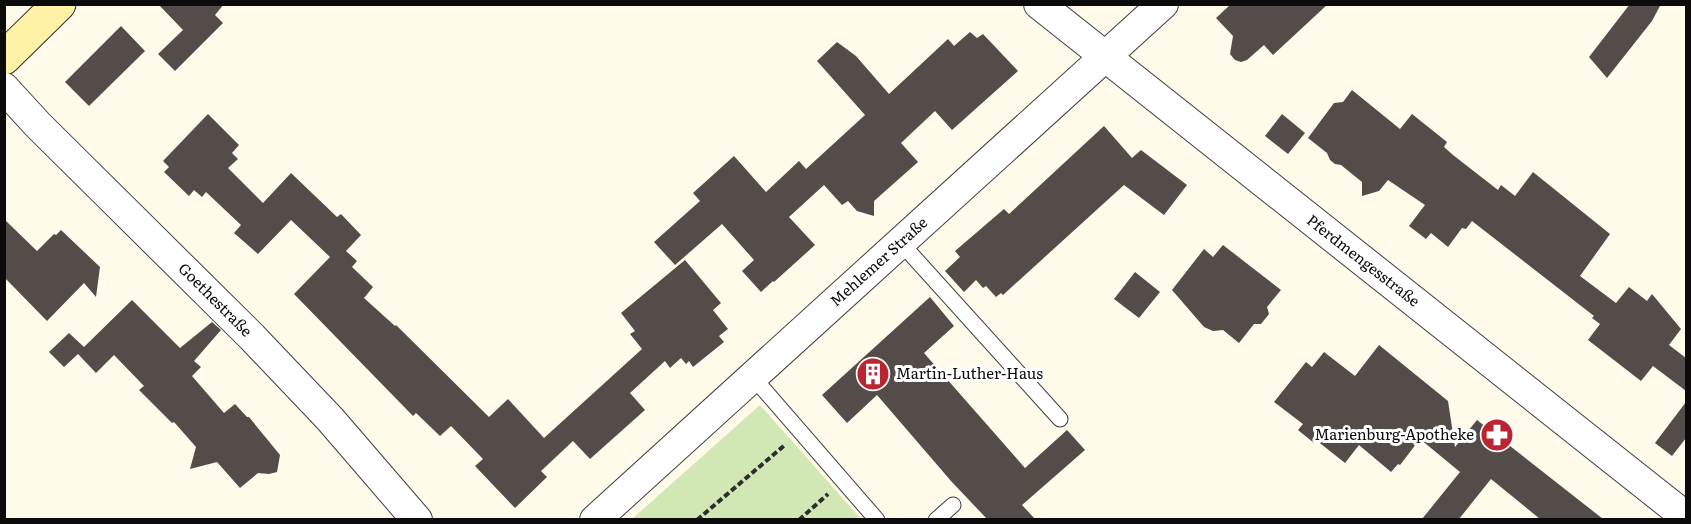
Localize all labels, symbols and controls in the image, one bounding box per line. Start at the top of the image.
street label: Pferdmengesstraße [1302,208,1426,312]
street label: Mehlemer Straße [824,211,932,311]
street label: Goethestraße [174,257,258,341]
building icon: Martin-Luther-Haus [855,356,891,392]
place label: Martin-Luther-Haus [896,361,1043,384]
pharmacy icon: Marienburg-Apotheke [1479,417,1515,453]
place label: Marienburg-Apotheke [1314,422,1474,445]

